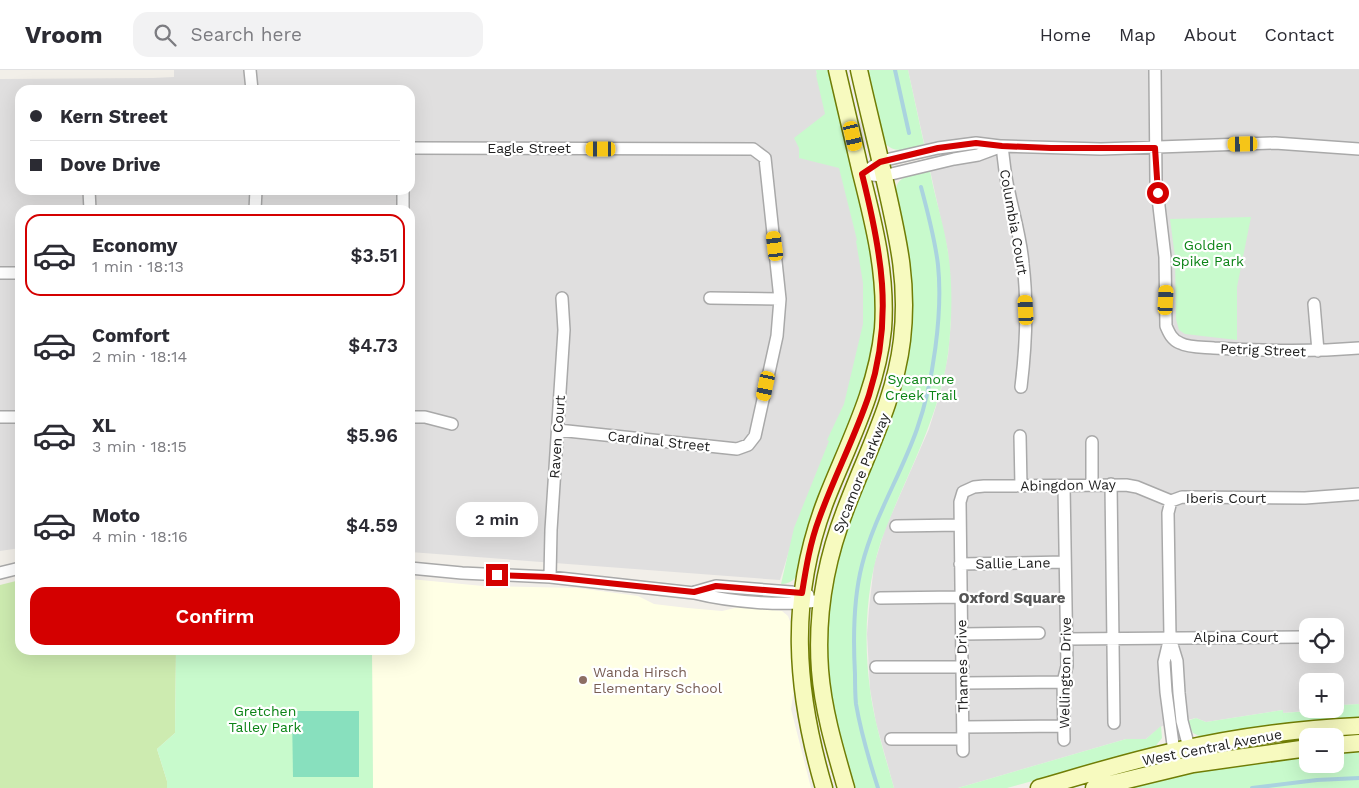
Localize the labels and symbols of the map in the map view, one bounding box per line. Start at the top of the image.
car [842,120,863,152]
car [1227,136,1258,152]
street label: Eagle Street [487,140,571,156]
car [586,142,616,157]
street label: Columbia Court [997,168,1031,276]
route start [1147,182,1169,204]
car [765,230,784,262]
park label: Golden Spike Park [1172,237,1244,269]
car [1157,285,1174,315]
car [1017,295,1034,325]
street label: Petrig Street [1220,341,1306,359]
car [755,370,776,402]
park label: Sycamore Creek Trail [885,371,958,403]
street label: Raven Court [546,395,568,479]
street label: Sycamore Parkway [830,410,893,535]
street label: Cardinal Street [607,428,711,454]
street label: Abingdon Way [1020,476,1117,494]
street label: Iberis Court [1186,490,1266,506]
callout: 2 min [456,502,538,538]
street label: Sallie Lane [975,554,1051,572]
route end [486,564,508,586]
district label: Oxford Square [958,589,1066,607]
street label: Wellington Drive [1056,617,1074,729]
street label: Thames Drive [953,619,971,713]
street label: Alpina Court [1194,629,1279,645]
place label: Wanda Hirsch Elementary School [593,664,723,696]
marker: Wanda Hirsch Elementary School [577,674,589,686]
park label: Gretchen Talley Park [228,703,302,735]
street label: West Central Avenue [1141,726,1283,768]

